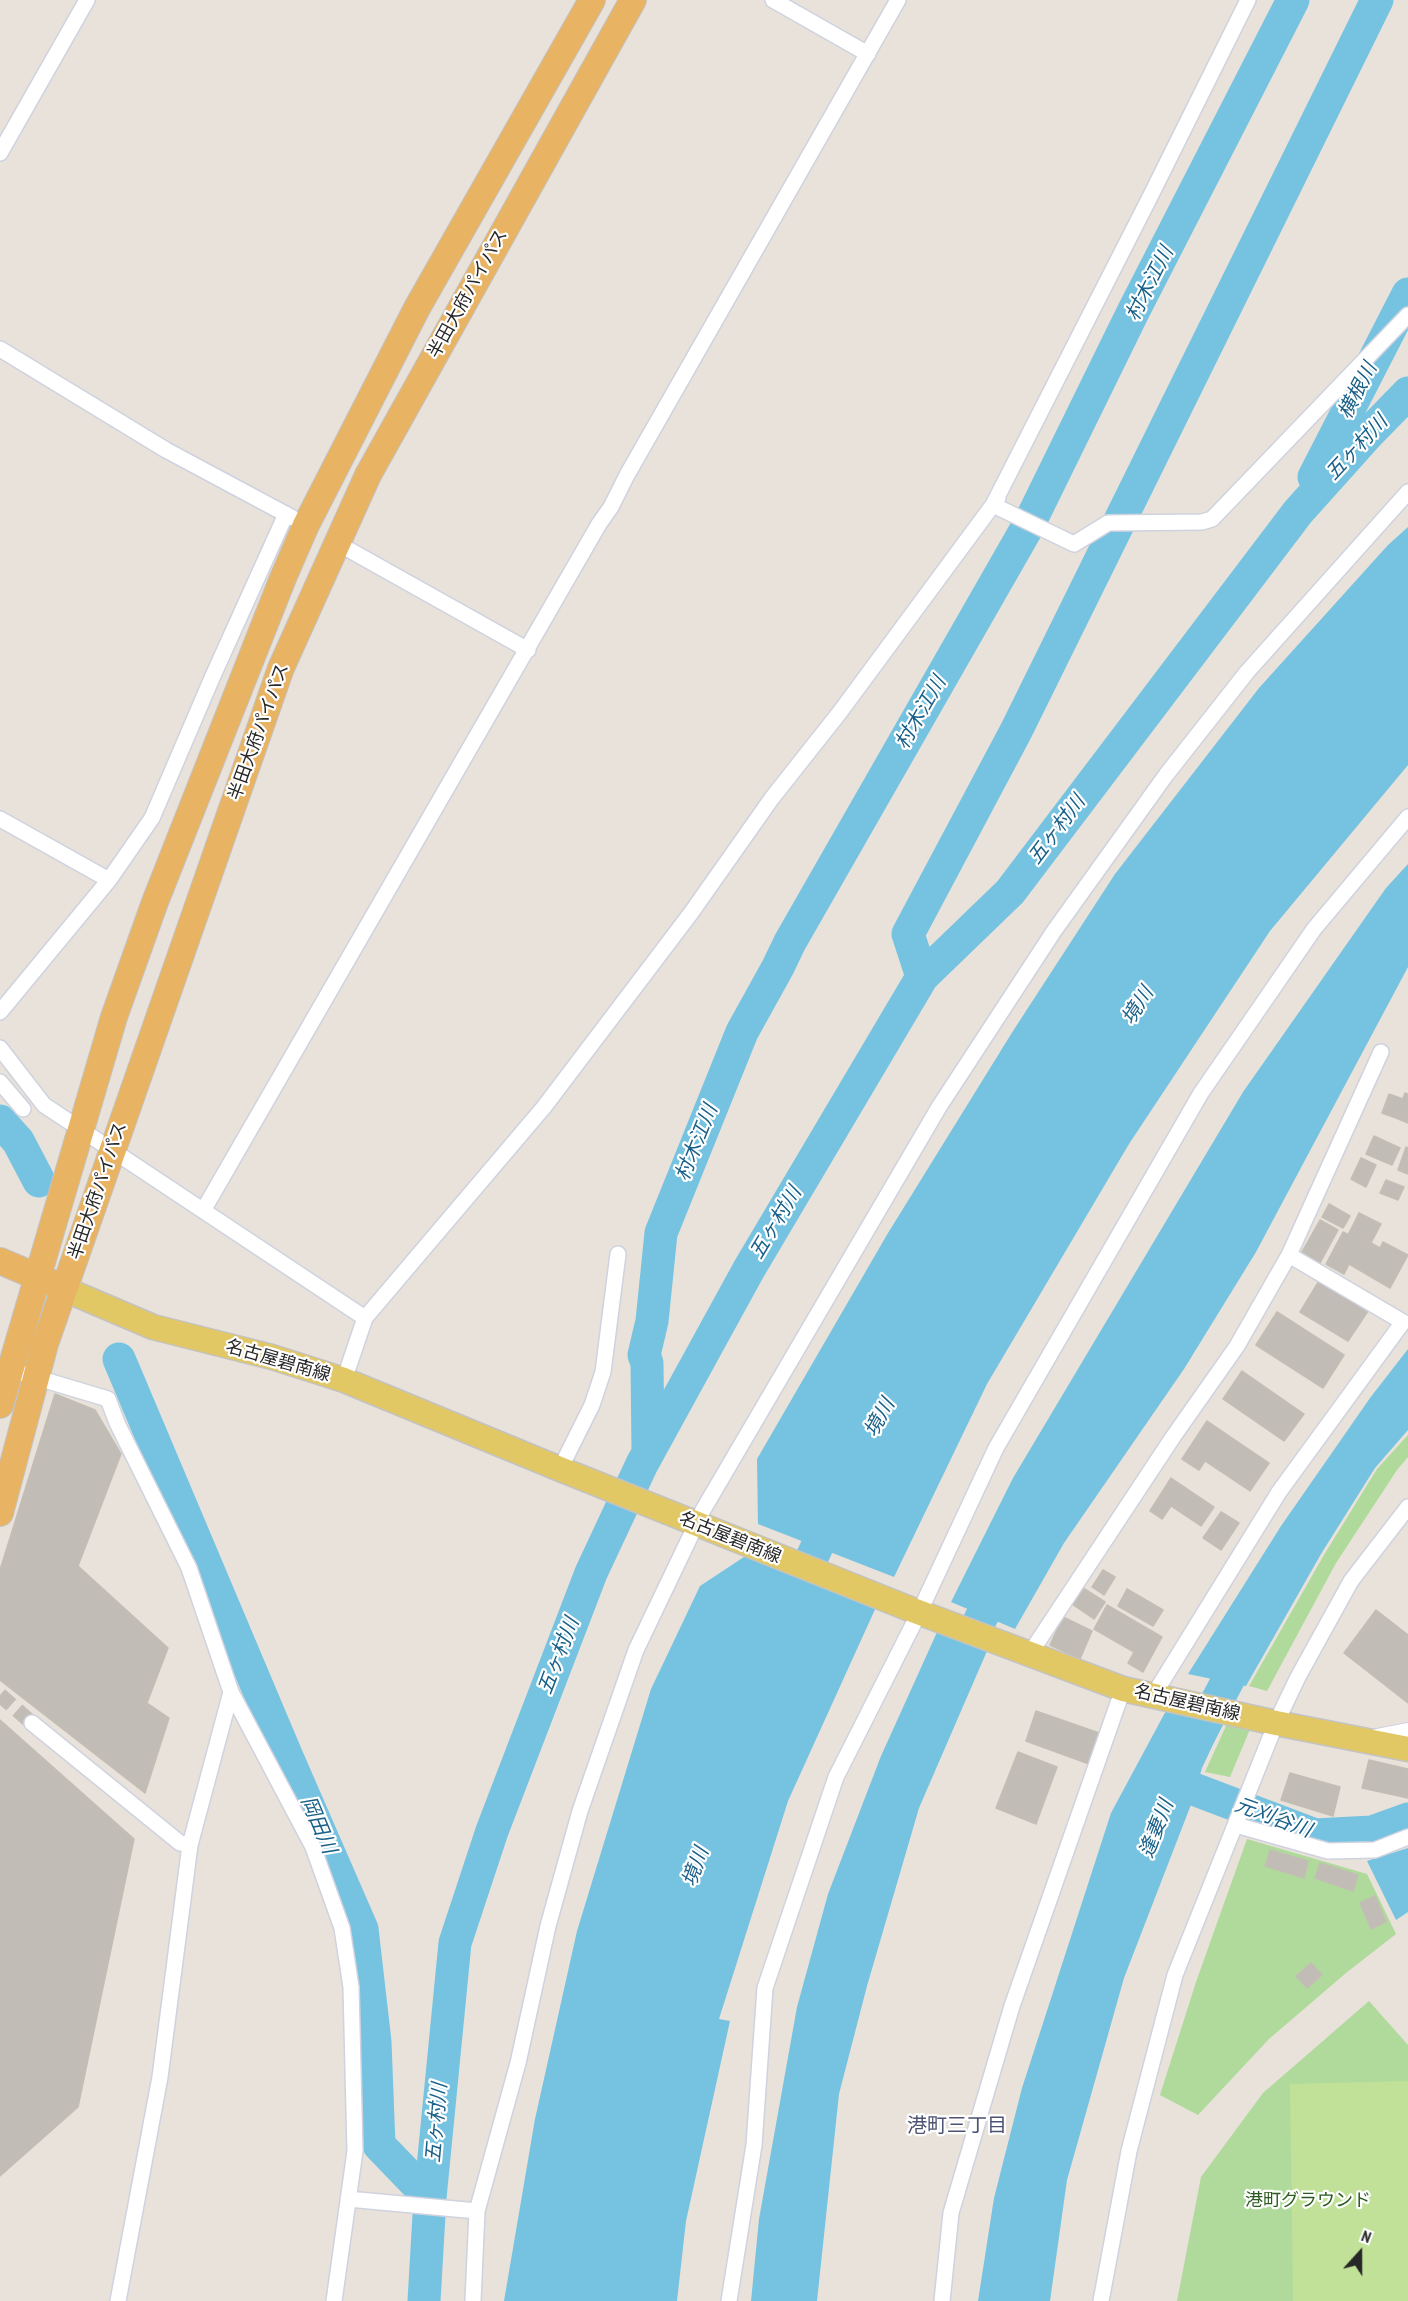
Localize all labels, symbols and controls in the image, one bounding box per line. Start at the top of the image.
street label: 半田大府パイパス [424,226,512,362]
water label: 村木江川 [1121,243,1179,325]
water label: 横根川 [1334,359,1382,423]
water label: 五ヶ村川 [1321,411,1393,485]
street label: 半田大府パイパス [224,661,294,803]
water label: 村木江川 [891,672,951,754]
water label: 五ヶ村川 [1023,791,1091,869]
water label: 境川 [1117,983,1159,1029]
water label: 村木江川 [671,1101,723,1185]
street label: 半田大府パイパス [64,1119,132,1263]
water label: 五ヶ村川 [745,1183,807,1263]
street label: 名古屋碧南線 [223,1336,333,1386]
water label: 境川 [860,1395,900,1441]
street label: 名古屋碧南線 [676,1508,784,1568]
water label: 五ヶ村川 [533,1614,585,1698]
street label: 名古屋碧南線 [1132,1680,1242,1726]
water label: 岡田川 [295,1793,341,1857]
water label: 元刈谷川 [1231,1793,1315,1843]
water label: 逢妻川 [1135,1797,1179,1861]
water label: 境川 [678,1844,714,1890]
water label: 五ヶ村川 [422,2082,452,2164]
district label: 港町三丁目 [907,2114,1007,2138]
park label: 港町グラウンド [1245,2190,1371,2212]
north arrow [1330,2223,1390,2283]
text: N [1359,2225,1374,2247]

